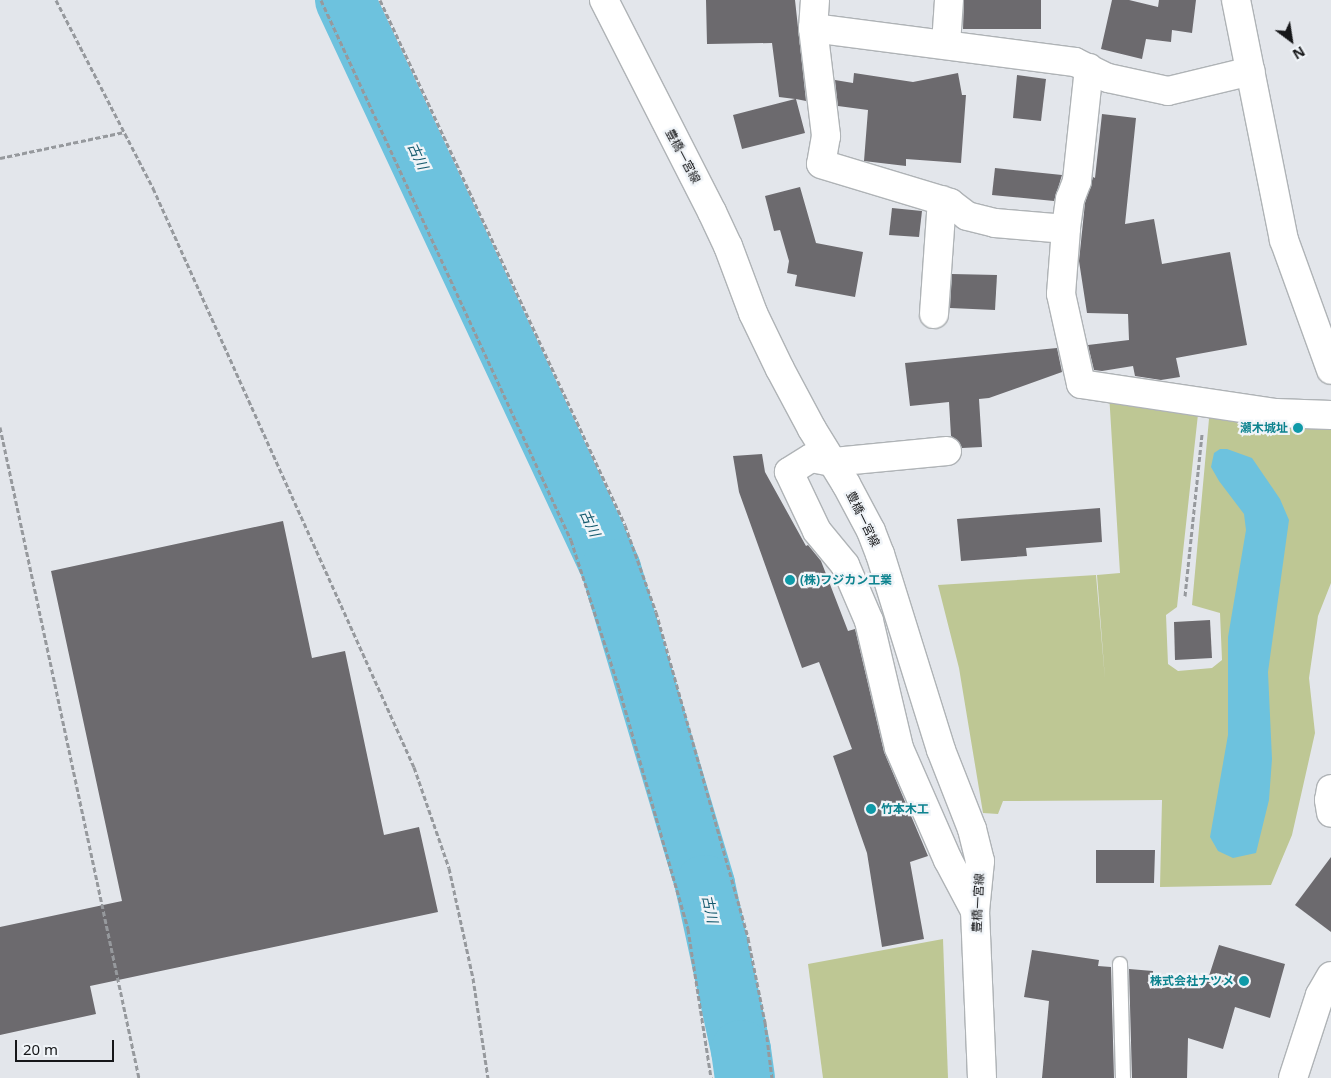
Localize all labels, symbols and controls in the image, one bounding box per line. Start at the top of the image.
north arrow [1266,15,1316,65]
text: N [1289,42,1309,64]
street label: 豊橋一宮線 [663,126,703,186]
water label: 古川 [404,140,432,172]
place label: 瀬木城址 [1240,421,1288,435]
marker: 瀬木城址 [1292,422,1304,434]
street label: 豊橋一宮線 [843,489,883,549]
water label: 古川 [576,507,604,539]
place label: (株)フジカン工業 [800,573,892,587]
marker: (株)フジカン工業 [784,574,796,586]
place label: 竹本木工 [881,802,929,816]
marker: 竹本木工 [865,803,877,815]
street label: 豊橋一宮線 [969,873,987,933]
water label: 古川 [699,894,721,924]
place label: 株式会社ナツメ [1150,974,1234,988]
marker: 株式会社ナツメ [1238,975,1250,987]
scale bar [18,1030,116,1062]
text: 20 m [23,1039,58,1059]

